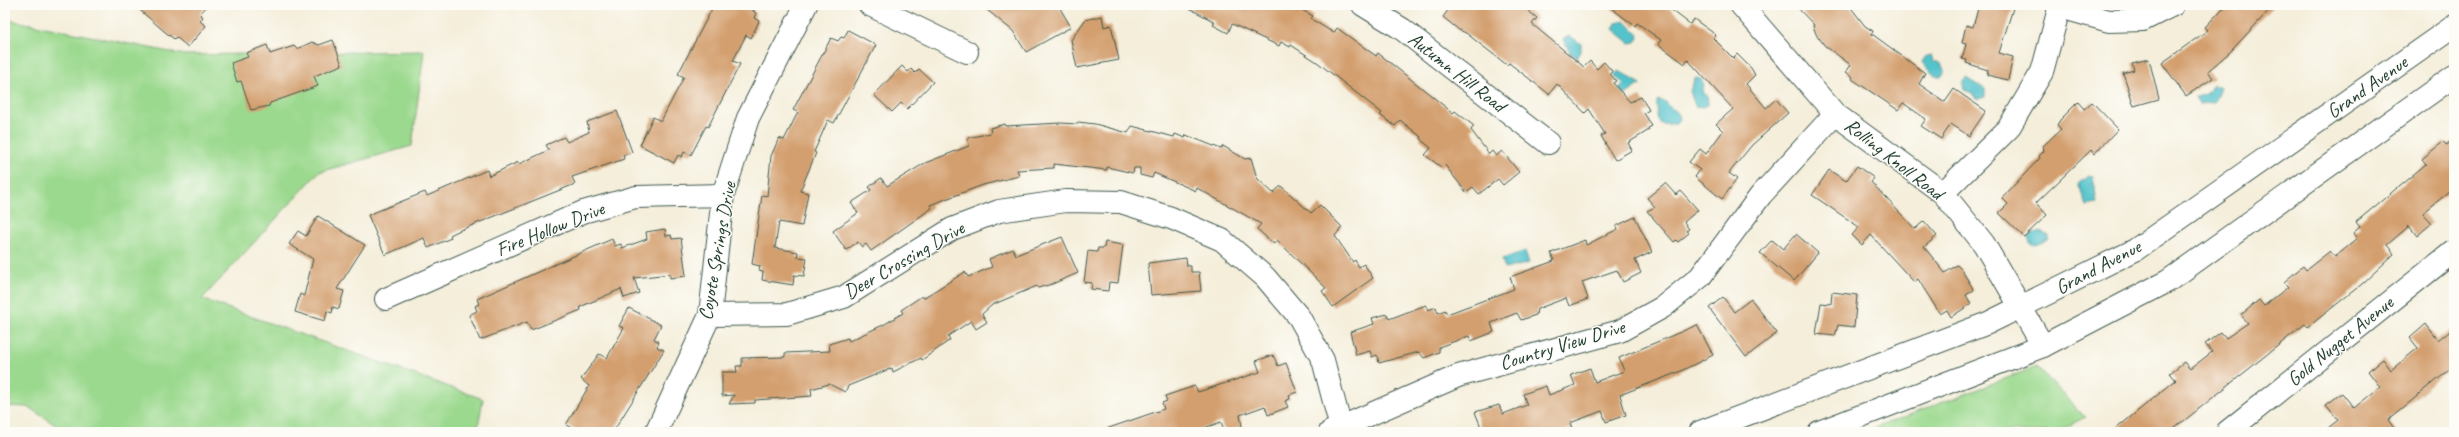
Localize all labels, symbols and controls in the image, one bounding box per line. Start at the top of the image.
street label: Autumn Hill Road [1403,26,1513,120]
street label: Grand Avenue [2322,49,2414,124]
street label: Rolling Knoll Road [1840,113,1951,207]
street label: Coyote Springs Drive [693,178,742,322]
street label: Fire Hollow Drive [492,195,609,262]
street label: Deer Crossing Drive [839,215,970,305]
street label: Grand Avenue [2051,233,2146,300]
street label: Gold Nugget Avenue [2282,289,2399,392]
street label: Country View Drive [1497,314,1629,376]

